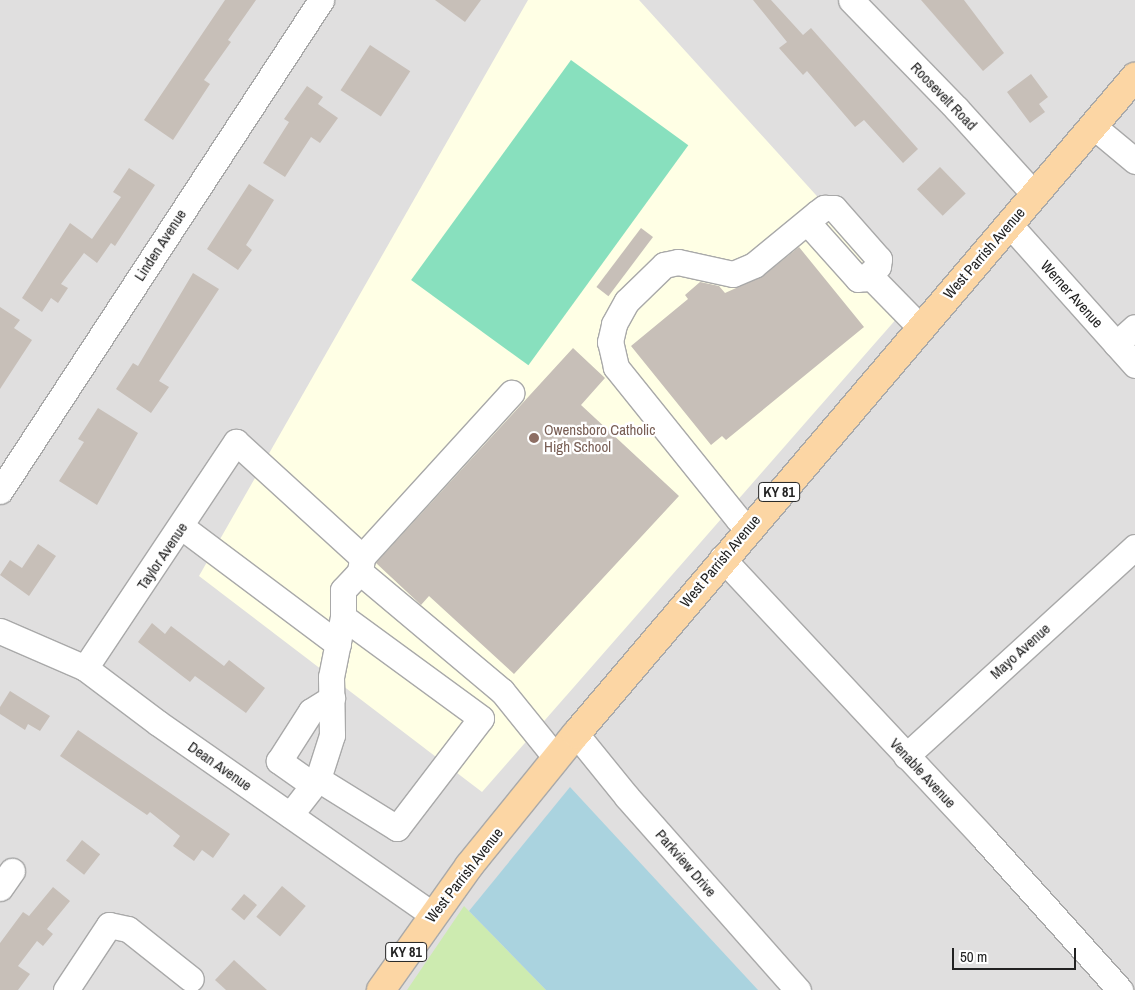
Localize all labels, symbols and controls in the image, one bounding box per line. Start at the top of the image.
street label: Roosevelt Road [907,58,981,134]
street label: West Parrish Avenue [939,203,1029,303]
street label: Linden Avenue [130,205,190,285]
street label: Werner Avenue [1037,256,1107,332]
place label: Owensboro Catholic High School [544,420,655,455]
marker: Owensboro Catholic High School [528,432,540,444]
road number: KY 81 [758,481,800,504]
street label: West Parrish Avenue [676,511,764,611]
street label: Taylor Avenue [133,519,191,593]
street label: Mayo Avenue [986,619,1054,683]
street label: Venable Avenue [886,734,960,812]
street label: Dean Avenue [184,737,256,795]
street label: West Parrish Avenue [421,824,507,926]
street label: Parkview Drive [652,826,720,900]
scale bar [955,938,1079,970]
road number: KY 81 [385,940,427,964]
text: 50 m [960,946,987,967]

